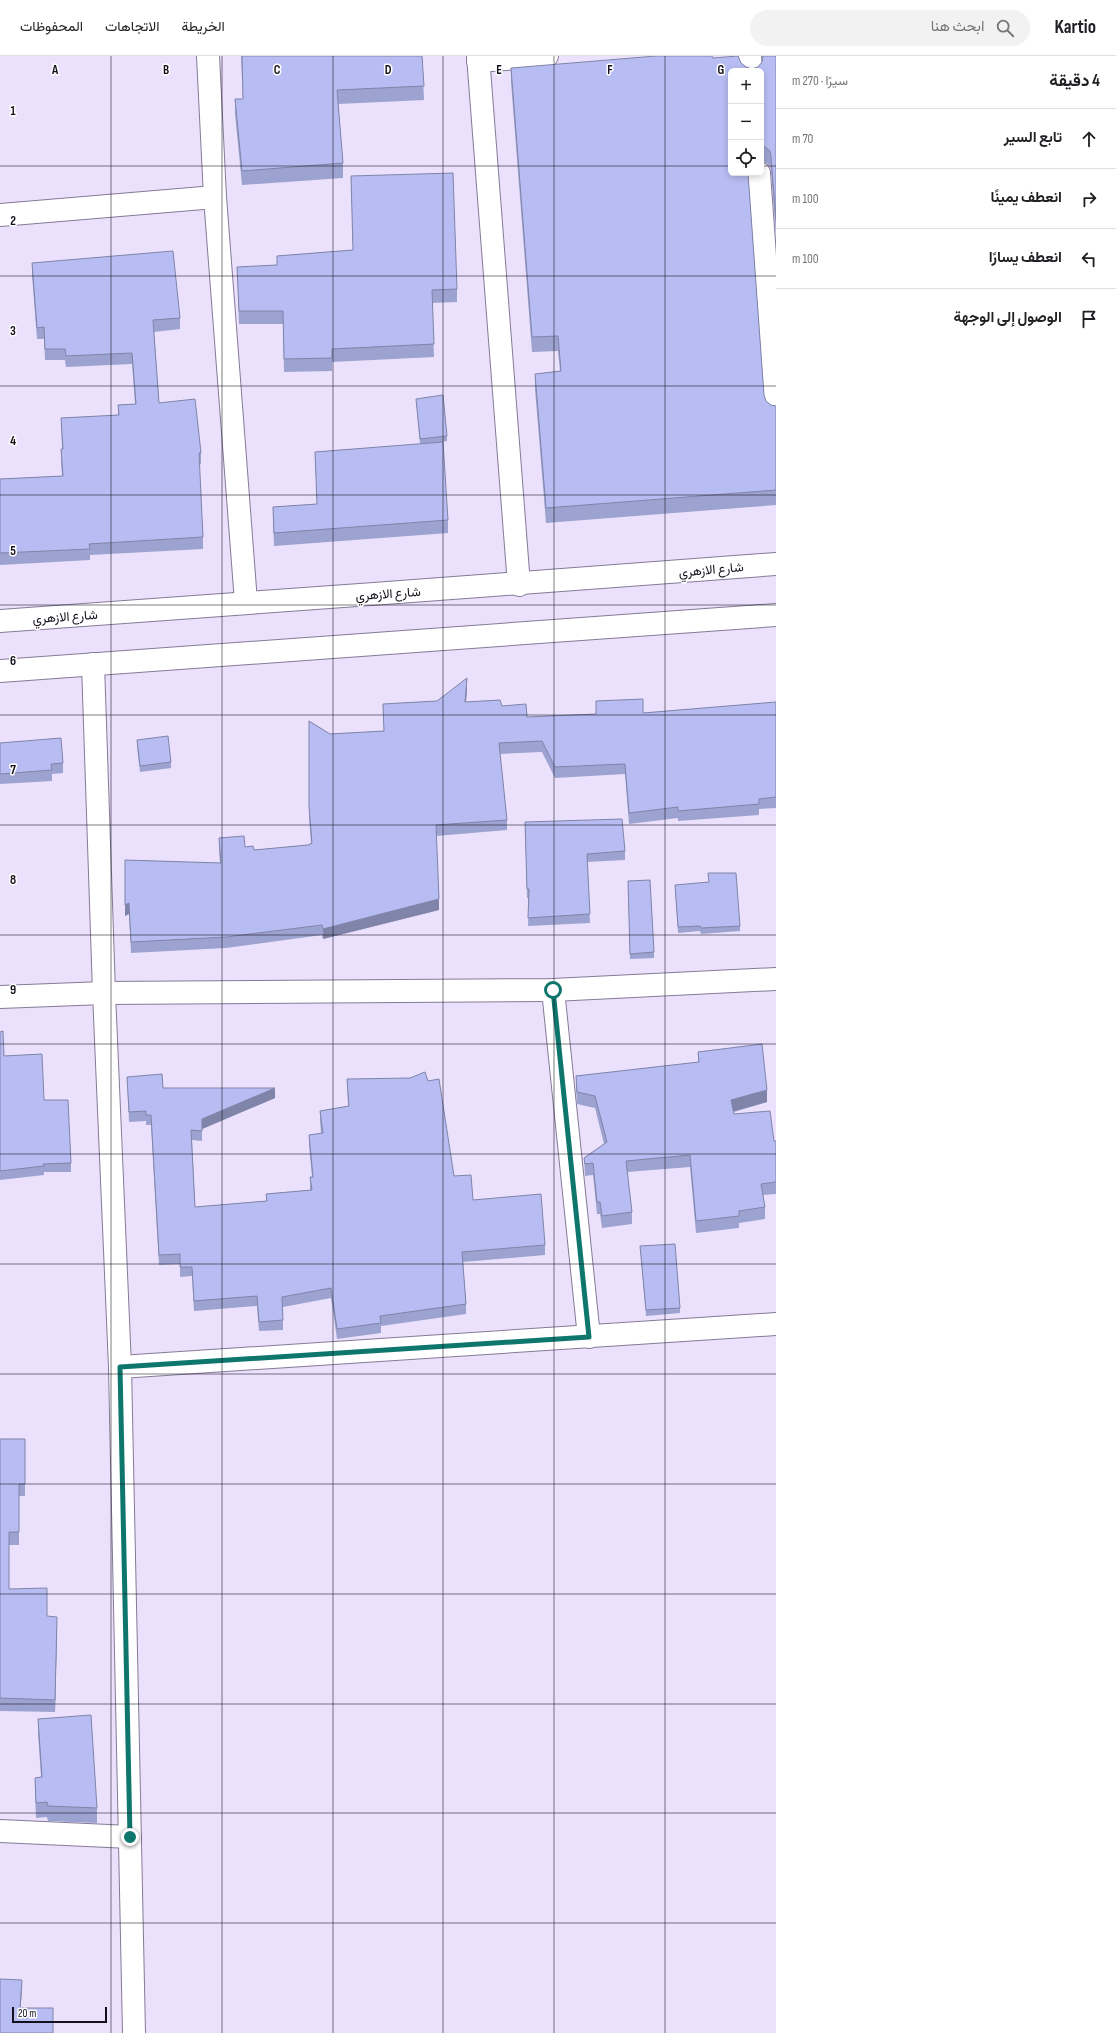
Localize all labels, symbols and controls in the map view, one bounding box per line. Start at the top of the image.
search box [750,10,1030,46]
text: Kartio [1054,16,1096,39]
text: ابحث هنا [931,17,984,36]
icon: search [994,17,1016,39]
text: المحفوظات [20,18,83,35]
text: الاتجاهات [105,18,159,35]
text: الخريطة [181,18,225,35]
text: A [51,62,59,78]
text: B [163,62,169,78]
text: C [274,62,281,78]
text: D [385,62,392,78]
text: E [496,62,502,78]
text: F [607,62,613,78]
text: G [718,62,725,78]
map controls [728,68,764,176]
button: + [728,68,764,104]
text: 4 دقيقة [1049,71,1100,91]
text: سيرًا · 270 m [792,73,848,89]
text: 1 [10,103,16,119]
button: − [728,104,764,140]
text: تابع السير [1004,128,1062,147]
icon: ahead [1078,128,1100,150]
text: 70 m [792,131,813,147]
button: locate [728,140,764,176]
text: انعطف يمينًا [991,188,1062,207]
icon: right [1078,188,1100,210]
text: 100 m [792,191,819,207]
text: 2 [10,213,16,229]
text: انعطف يسارًا [989,248,1062,267]
icon: left [1078,248,1100,270]
text: 100 m [792,251,819,267]
text: الوصول إلى الوجهة [954,308,1062,327]
icon: arrive [1078,308,1100,330]
text: 3 [10,323,16,339]
text: 4 [10,433,16,449]
text: 5 [10,543,16,559]
street label: شارع الازهري [678,559,744,583]
street label: شارع الازهري [355,584,421,606]
street label: شارع الازهري [32,607,98,629]
text: 6 [10,653,16,669]
text: 7 [10,762,16,778]
text: 8 [10,872,16,888]
route start [544,981,562,999]
text: 9 [10,982,16,998]
route end [121,1828,139,1846]
scale bar [12,2005,107,2024]
text: 20 m [18,2007,36,2020]

